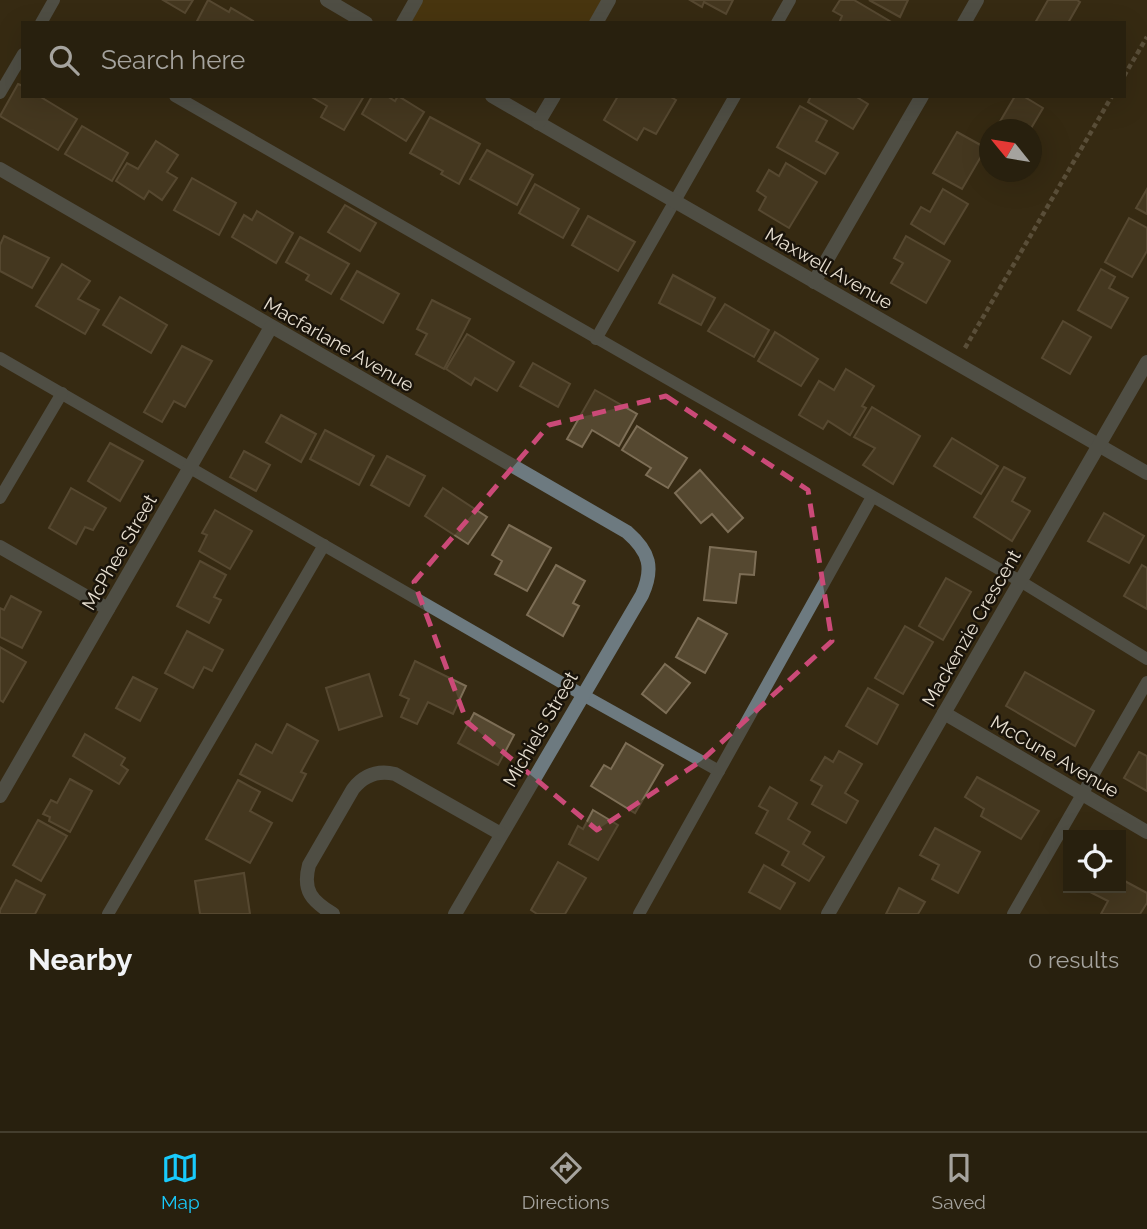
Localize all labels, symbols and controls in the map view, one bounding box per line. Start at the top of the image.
search box [21,21,1126,98]
icon: search [45,41,83,79]
text: Search here [101,45,245,75]
north arrow [979,119,1042,182]
street label: Maxwell Avenue [761,223,897,313]
street label: Macfarlane Avenue [260,292,418,396]
street label: McPhee Street [77,490,161,614]
street label: Mackenzie Crescent [917,545,1025,710]
street label: Michiels Street [498,667,582,791]
street label: McCune Avenue [987,710,1123,802]
map controls [1063,830,1126,893]
button: locate [1063,830,1126,893]
text: Nearby [28,942,132,977]
text: 0 results [1028,946,1119,973]
tab: Map [161,1149,200,1213]
tab: Directions [522,1149,610,1213]
tab: Saved [932,1149,986,1213]

